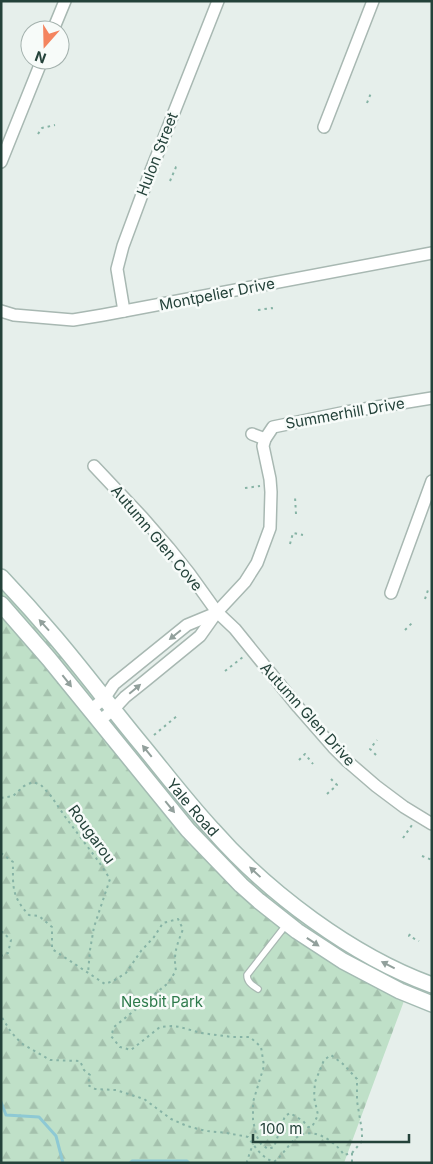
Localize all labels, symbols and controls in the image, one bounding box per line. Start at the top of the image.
north arrow [20,20,70,70]
text: N [32,48,48,67]
street label: Hulon Street [132,109,182,199]
street label: Montpelier Drive [158,273,276,315]
street label: Summerhill Drive [284,393,406,433]
street label: Autumn Glen Cove [107,481,207,595]
one-way arrow [38,620,50,632]
one-way arrow [169,630,182,641]
street label: Autumn Glen Drive [256,658,360,770]
one-way arrow [62,674,73,687]
one-way arrow [129,683,142,694]
one-way arrow [141,745,152,758]
street label: Yale Road [163,774,223,840]
street label: Rougarou [64,801,120,867]
one-way arrow [164,801,175,814]
one-way arrow [249,866,261,878]
one-way arrow [307,937,320,947]
one-way arrow [380,961,395,969]
park label: Nesbit Park [121,992,204,1011]
scale bar [253,1112,409,1144]
text: 100 m [260,1119,302,1138]

